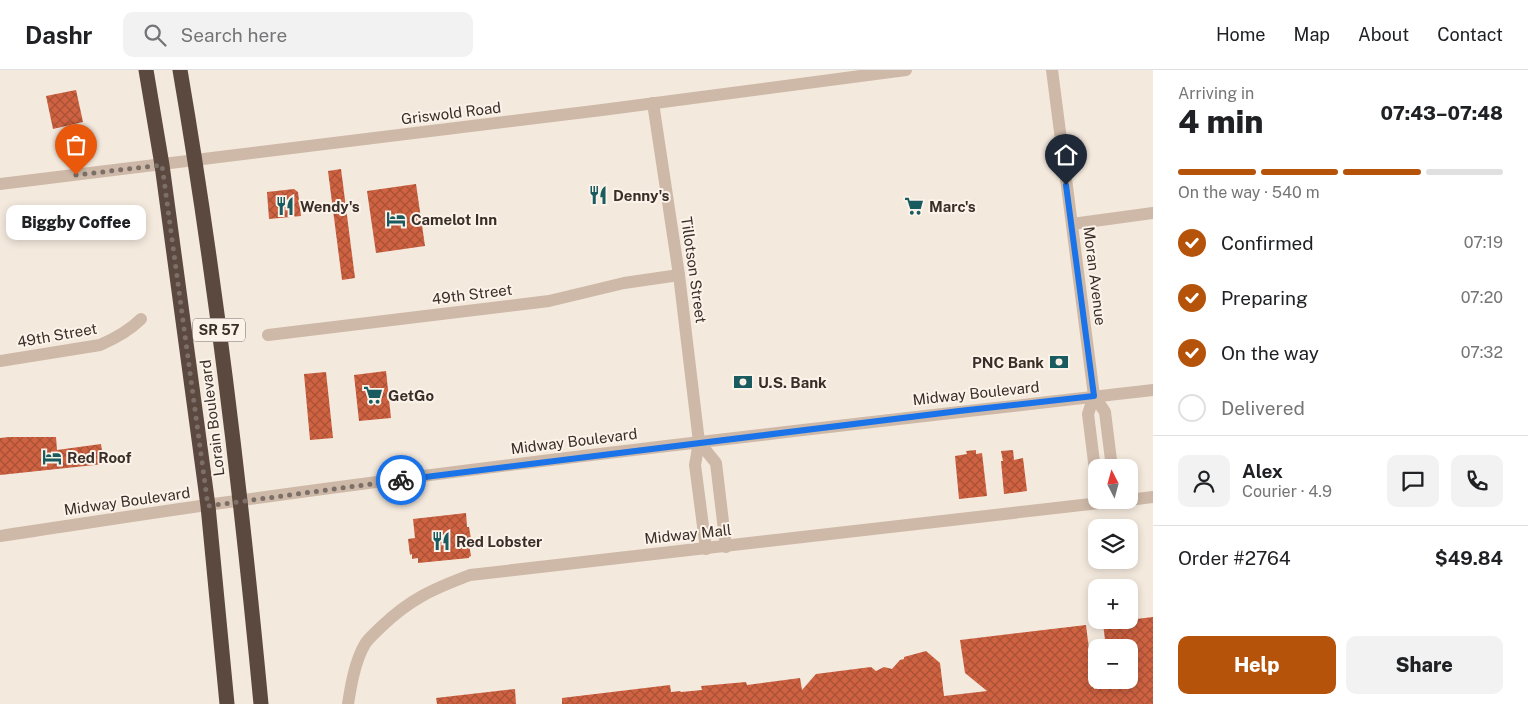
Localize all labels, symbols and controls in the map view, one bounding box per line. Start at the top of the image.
search box [123,12,473,57]
text: Dashr [25,21,93,49]
icon: search [141,21,169,49]
text: Search here [181,24,287,46]
text: Home [1216,24,1266,45]
text: Map [1294,24,1330,45]
text: About [1358,24,1409,45]
text: Contact [1437,24,1503,45]
text: Arriving in [1178,84,1254,103]
street label: Griswold Road [400,98,502,128]
text: 07:43–07:48 [1380,102,1503,124]
text: 4 min [1178,103,1264,140]
pin [55,124,97,175]
icon: bag [62,131,90,159]
pin [1045,134,1087,185]
icon: home [1052,141,1080,169]
text: On the way · 540 m [1178,183,1320,202]
restaurant icon: Denny's [587,184,609,206]
place label: Denny's [613,187,669,204]
restaurant icon: Wendy's [274,195,296,217]
supermarket icon: Marc's [903,195,925,217]
place label: Wendy's [300,198,360,215]
place label: Marc's [929,198,976,215]
callout: Biggby Coffee [6,205,146,240]
hotel icon: Camelot Inn [385,208,407,230]
place label: Camelot Inn [411,211,497,228]
text: Biggby Coffee [21,213,131,232]
street label: Tillotson Street [678,216,710,324]
street label: Moran Avenue [1081,226,1109,326]
icon: check [1178,229,1206,257]
text: Confirmed [1221,232,1314,254]
text: 07:19 [1464,233,1503,252]
street label: 49th Street [431,281,513,307]
icon: check [1178,284,1206,312]
text: Preparing [1221,287,1308,309]
text: 07:20 [1461,288,1503,307]
road number: SR 57 [193,318,245,342]
street label: 49th Street [16,320,98,350]
icon: check [1178,339,1206,367]
text: On the way [1221,342,1319,364]
text: 07:32 [1461,343,1503,362]
bank icon: PNC Bank [1048,351,1070,373]
place label: PNC Bank [972,354,1044,371]
street label: Lorain Boulevard [196,359,228,477]
bank icon: U.S. Bank [732,371,754,393]
place label: U.S. Bank [758,374,827,391]
street label: Midway Boulevard [912,378,1040,408]
supermarket icon: GetGo [362,384,384,406]
place label: GetGo [388,387,434,404]
text: Delivered [1221,397,1305,419]
street label: Midway Boulevard [510,425,638,457]
hotel icon: Red Roof [41,446,63,468]
place label: Red Roof [67,449,132,466]
courier [376,455,426,505]
button: person [1178,455,1230,507]
button: chat [1387,455,1439,507]
button: phone [1451,455,1503,507]
north arrow [1088,459,1138,509]
map controls [1088,459,1138,689]
text: Alex [1242,460,1283,482]
icon: bike [387,466,415,494]
text: Courier · 4.9 [1242,482,1332,501]
street label: Midway Boulevard [63,484,191,518]
button: layers [1088,519,1138,569]
street label: Midway Mall [644,521,732,547]
restaurant icon: Red Lobster [430,530,452,552]
place label: Red Lobster [456,533,542,550]
text: Order #2764 [1178,547,1291,569]
text: $49.84 [1435,547,1503,569]
button: + [1088,579,1138,629]
button: Help [1178,636,1336,694]
button: Share [1346,636,1503,694]
button: − [1088,639,1138,689]

